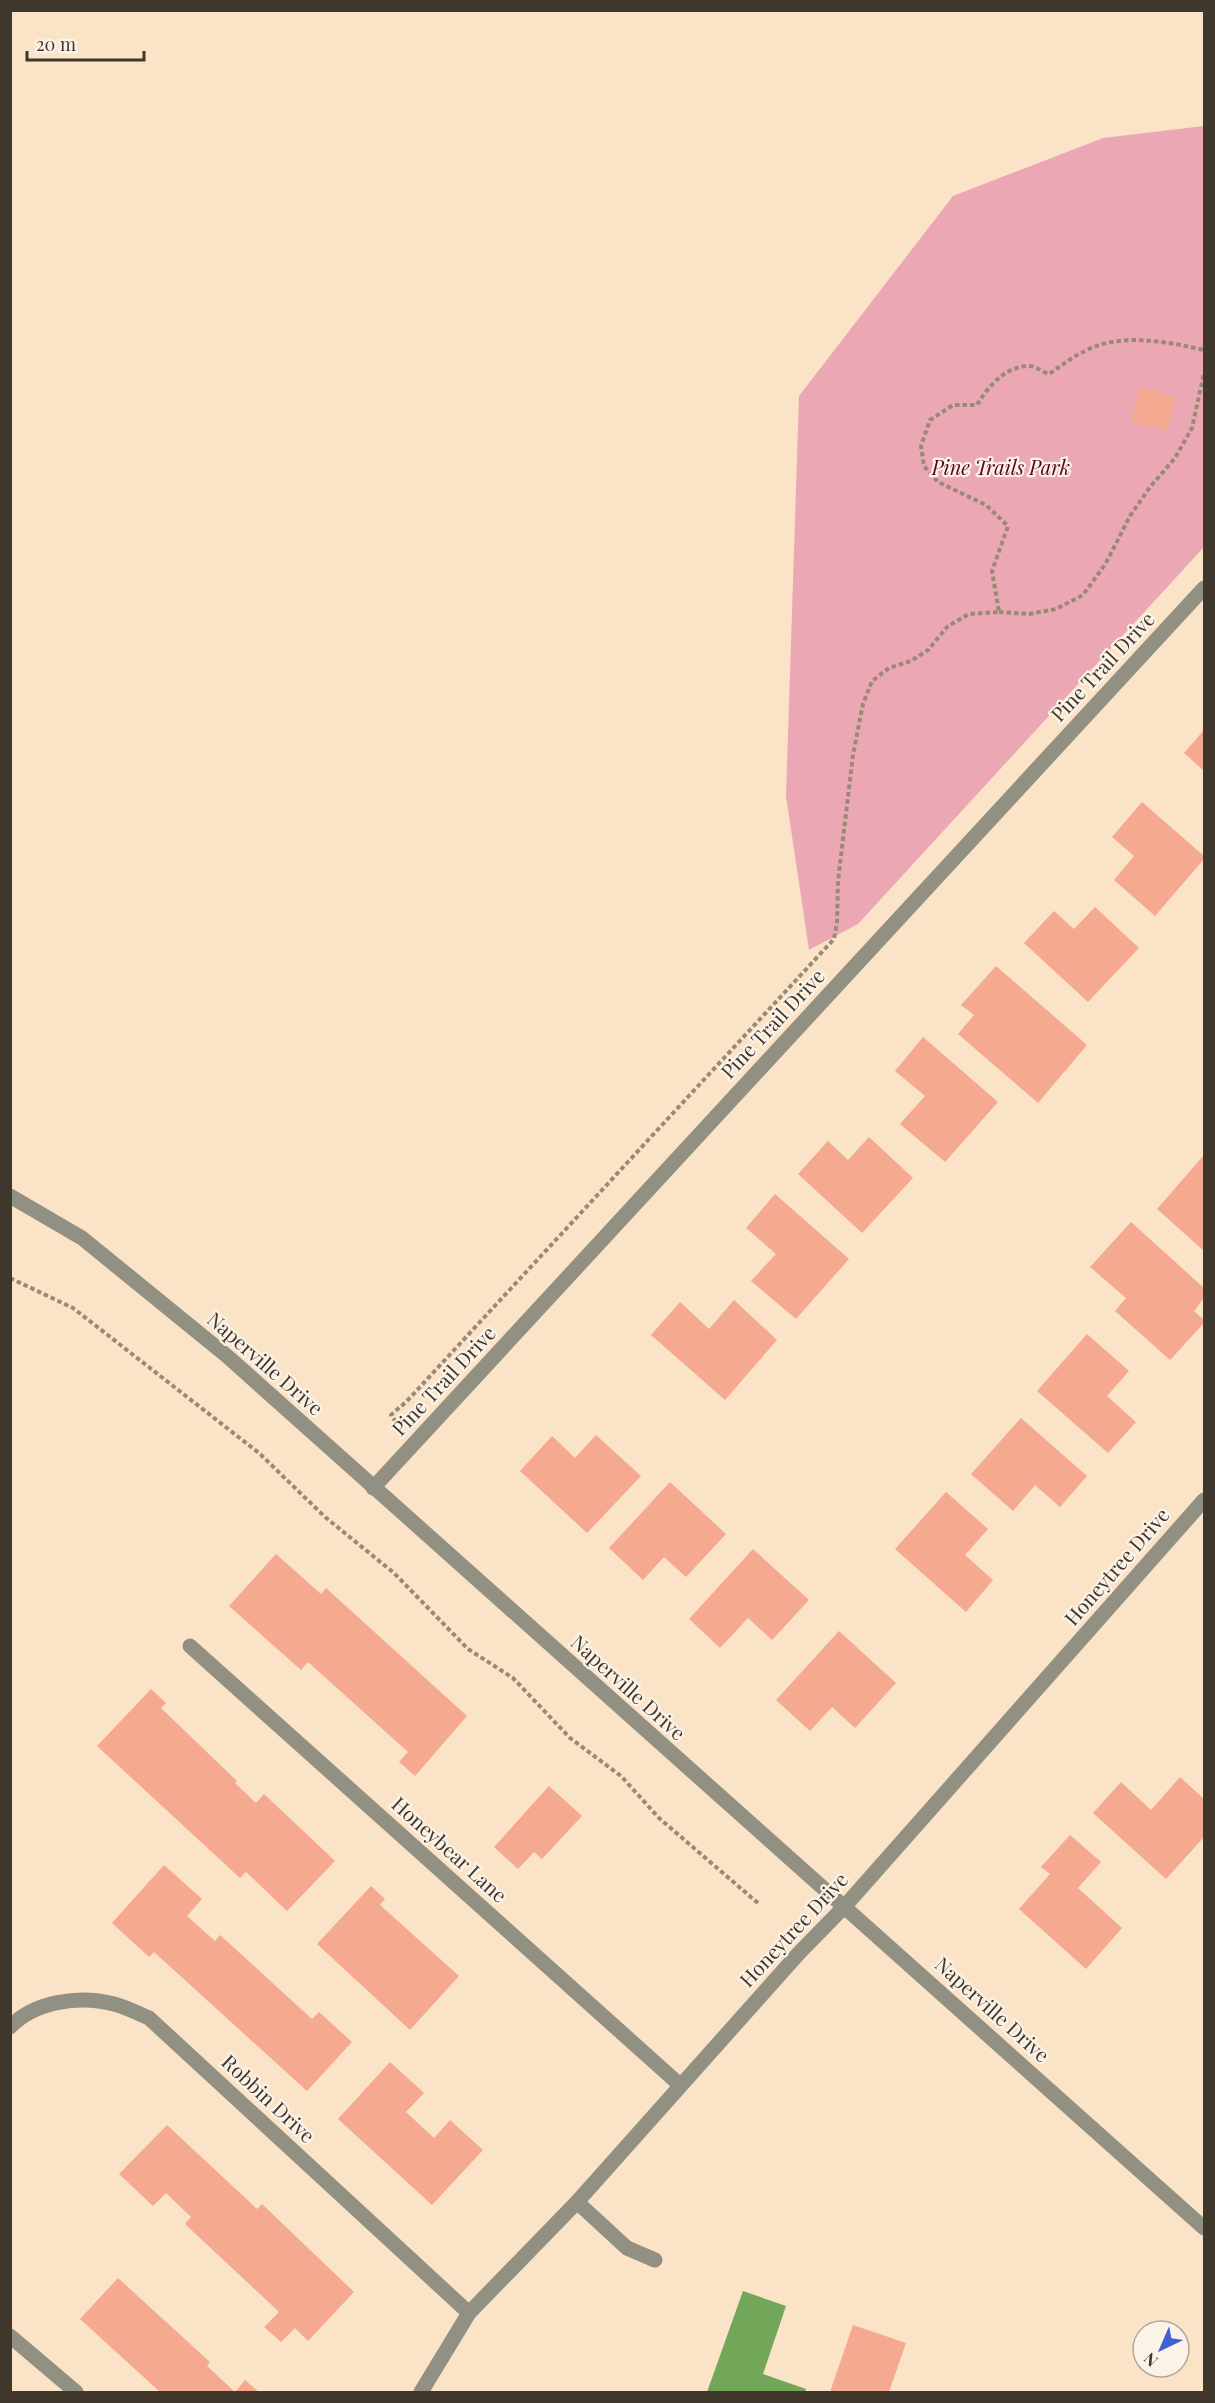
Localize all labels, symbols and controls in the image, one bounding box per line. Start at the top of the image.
scale bar [27,24,144,62]
text: 20 m [36,32,76,56]
park label: Pine Trails Park [931,453,1070,480]
street label: Pine Trail Drive [1044,605,1160,727]
street label: Pine Trail Drive [714,962,830,1084]
street label: Naperville Drive [202,1305,330,1421]
street label: Pine Trail Drive [385,1319,501,1441]
street label: Honeytree Drive [1057,1502,1174,1631]
street label: Naperville Drive [566,1628,692,1746]
street label: Honeybear Lane [387,1790,513,1908]
street label: Honeytree Drive [733,1866,853,1992]
street label: Naperville Drive [930,1950,1056,2068]
street label: Robbin Drive [217,2048,321,2148]
north arrow [1131,2319,1191,2379]
text: N [1138,2348,1162,2372]

